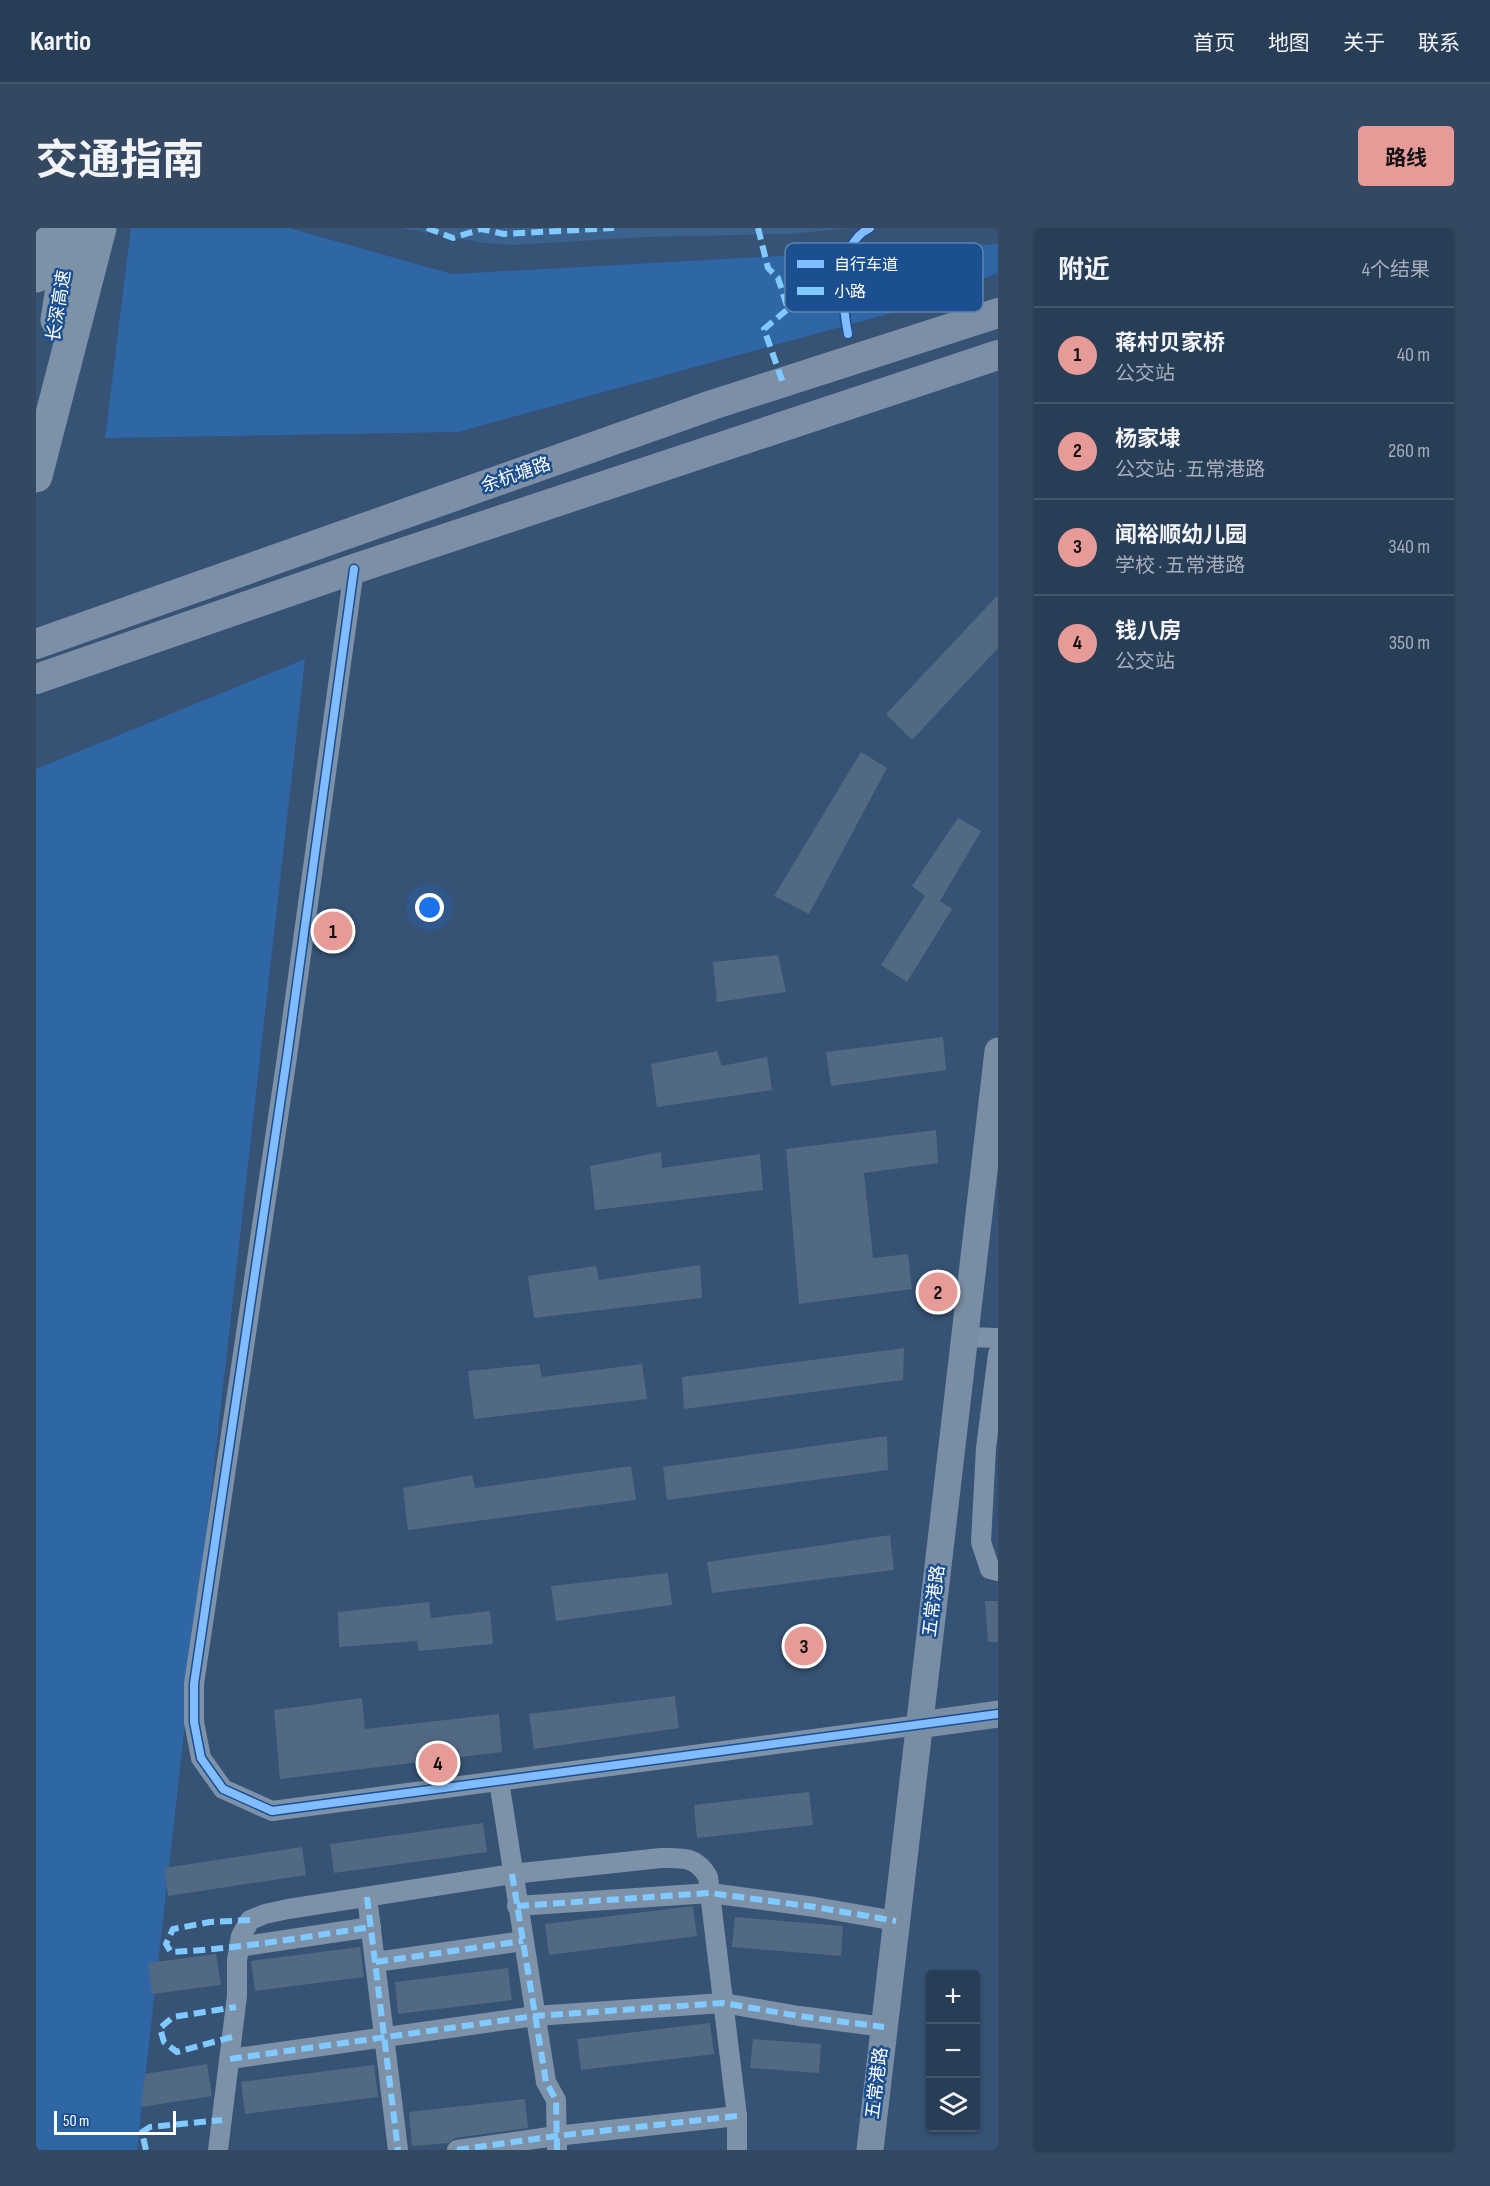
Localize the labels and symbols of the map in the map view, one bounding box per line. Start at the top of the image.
legend [785,243,983,312]
text: 自行车道 [834,256,898,275]
street label: 长深高速 [43,269,75,343]
text: 小路 [834,283,866,302]
street label: 余杭塘路 [479,453,553,497]
your location [415,893,444,922]
pin: 1 [314,908,352,954]
pin: 2 [918,1270,958,1314]
street label: 五常港路 [919,1564,949,1638]
pin: 3 [784,1624,824,1668]
pin: 4 [418,1740,458,1786]
street label: 五常港路 [862,2046,892,2120]
scale bar [54,2108,176,2136]

